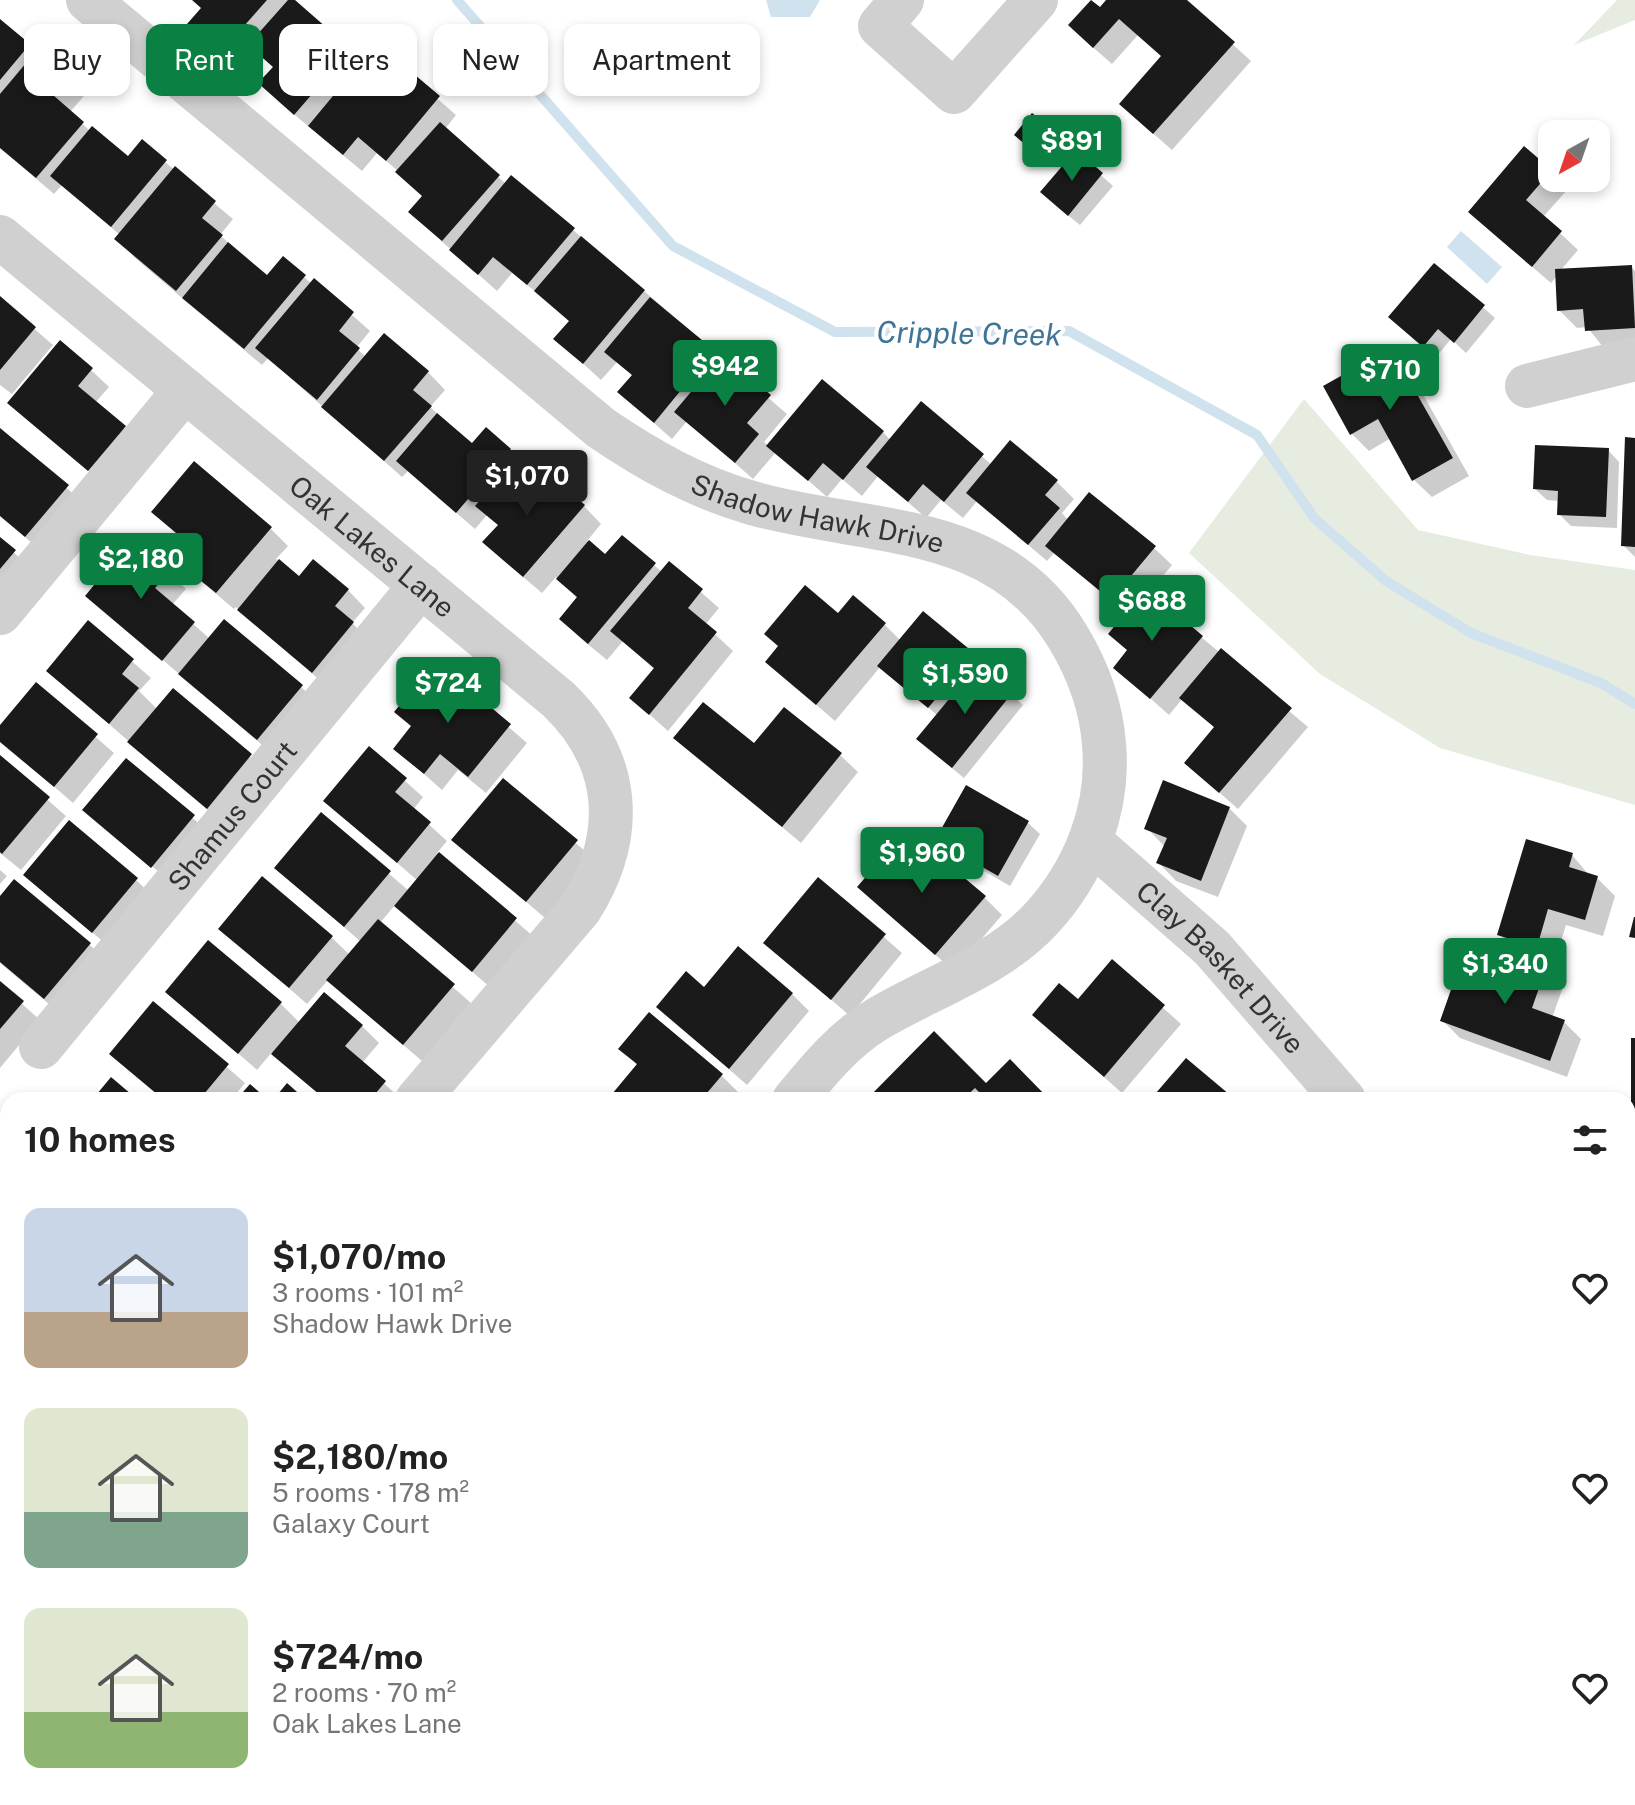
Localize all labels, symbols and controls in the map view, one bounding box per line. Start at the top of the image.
chip: Buy [24,24,130,96]
chip: Rent [146,24,263,96]
chip: Filters [279,24,417,96]
chip: New [433,24,548,96]
chip: Apartment [564,24,760,96]
pin: $891 [1025,115,1119,183]
north arrow [1538,120,1610,192]
map controls [1538,120,1610,192]
text: $891 [1040,125,1104,156]
water label: Cripple Creek [876,313,1063,353]
pin: $942 [678,340,772,408]
pin: $710 [1343,344,1437,412]
text: $942 [691,350,759,381]
text: $710 [1359,354,1421,385]
pin: $1,070 [462,450,592,518]
text: $1,070 [484,460,570,491]
street label: Shadow Hawk Drive [686,466,948,559]
street label: Oak Lakes Lane [284,468,462,624]
pin: $2,180 [76,533,206,601]
text: $2,180 [98,543,184,574]
pin: $688 [1105,575,1199,643]
text: $688 [1117,585,1187,616]
pin: $1,590 [900,648,1030,716]
pin: $724 [401,657,495,725]
text: $1,590 [921,658,1009,689]
text: $724 [414,667,482,698]
street label: Shamus Court [160,734,303,897]
pin: $1,960 [857,827,987,895]
text: $1,960 [879,837,965,868]
street label: Clay Basket Drive [1130,874,1312,1060]
pin: $1,340 [1440,938,1570,1006]
text: $1,340 [1461,948,1549,979]
icon: filters [1568,1118,1612,1162]
text: 10 homes [24,1120,176,1160]
text: $1,070/mo [272,1237,446,1277]
icon: home [88,1240,184,1336]
icon: heart [1568,1266,1612,1310]
text: 3 rooms · 101 m² [272,1277,463,1308]
text: Shadow Hawk Drive [272,1308,512,1339]
text: $2,180/mo [272,1437,448,1477]
icon: home [88,1440,184,1536]
icon: heart [1568,1466,1612,1510]
text: 5 rooms · 178 m² [272,1477,469,1508]
text: Galaxy Court [272,1508,430,1539]
text: $724/mo [272,1637,423,1677]
icon: home [88,1640,184,1736]
icon: heart [1568,1666,1612,1710]
text: 2 rooms · 70 m² [272,1677,456,1708]
text: Oak Lakes Lane [272,1708,462,1739]

